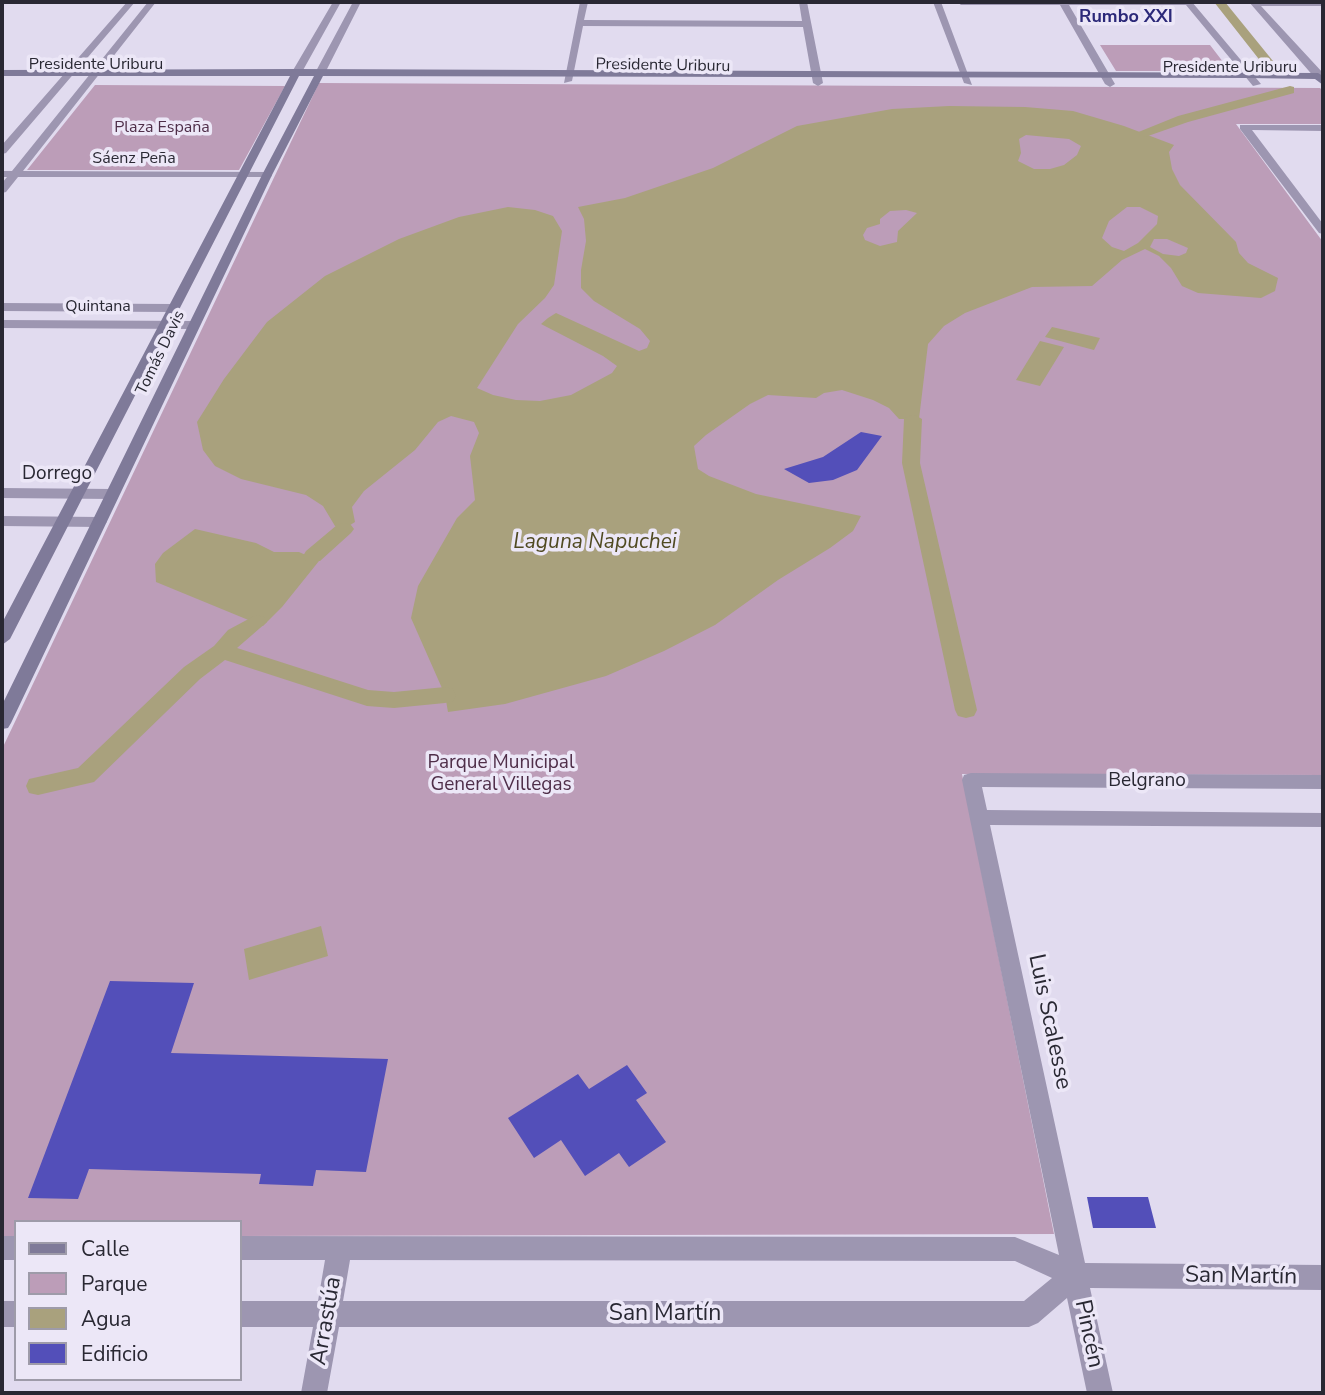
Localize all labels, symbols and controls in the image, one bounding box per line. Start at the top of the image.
district label: Rumbo XXI [1079,7,1173,29]
street label: Presidente Uriburu [29,55,163,75]
street label: Presidente Uriburu [596,55,730,77]
street label: Presidente Uriburu [1163,58,1297,78]
park label: Plaza España [114,118,210,138]
street label: Sáenz Peña [92,149,176,169]
street label: Quintana [65,297,131,317]
street label: Tomás Davis [132,308,190,398]
street label: Dorrego [22,463,92,485]
water label: Laguna Napuchei [513,530,677,556]
park label: Parque Municipal General Villegas [427,752,575,796]
street label: Belgrano [1108,770,1186,792]
street label: Luis Scalesse [1021,952,1077,1092]
legend [14,1220,242,1381]
text: Calle [81,1235,129,1263]
street label: San Martín [1185,1262,1297,1292]
text: Parque [81,1270,148,1298]
street label: Arrastúa [306,1275,348,1367]
street label: Pincén [1067,1298,1109,1370]
street label: San Martín [609,1300,721,1328]
text: Agua [81,1305,131,1333]
text: Edificio [81,1340,148,1368]

